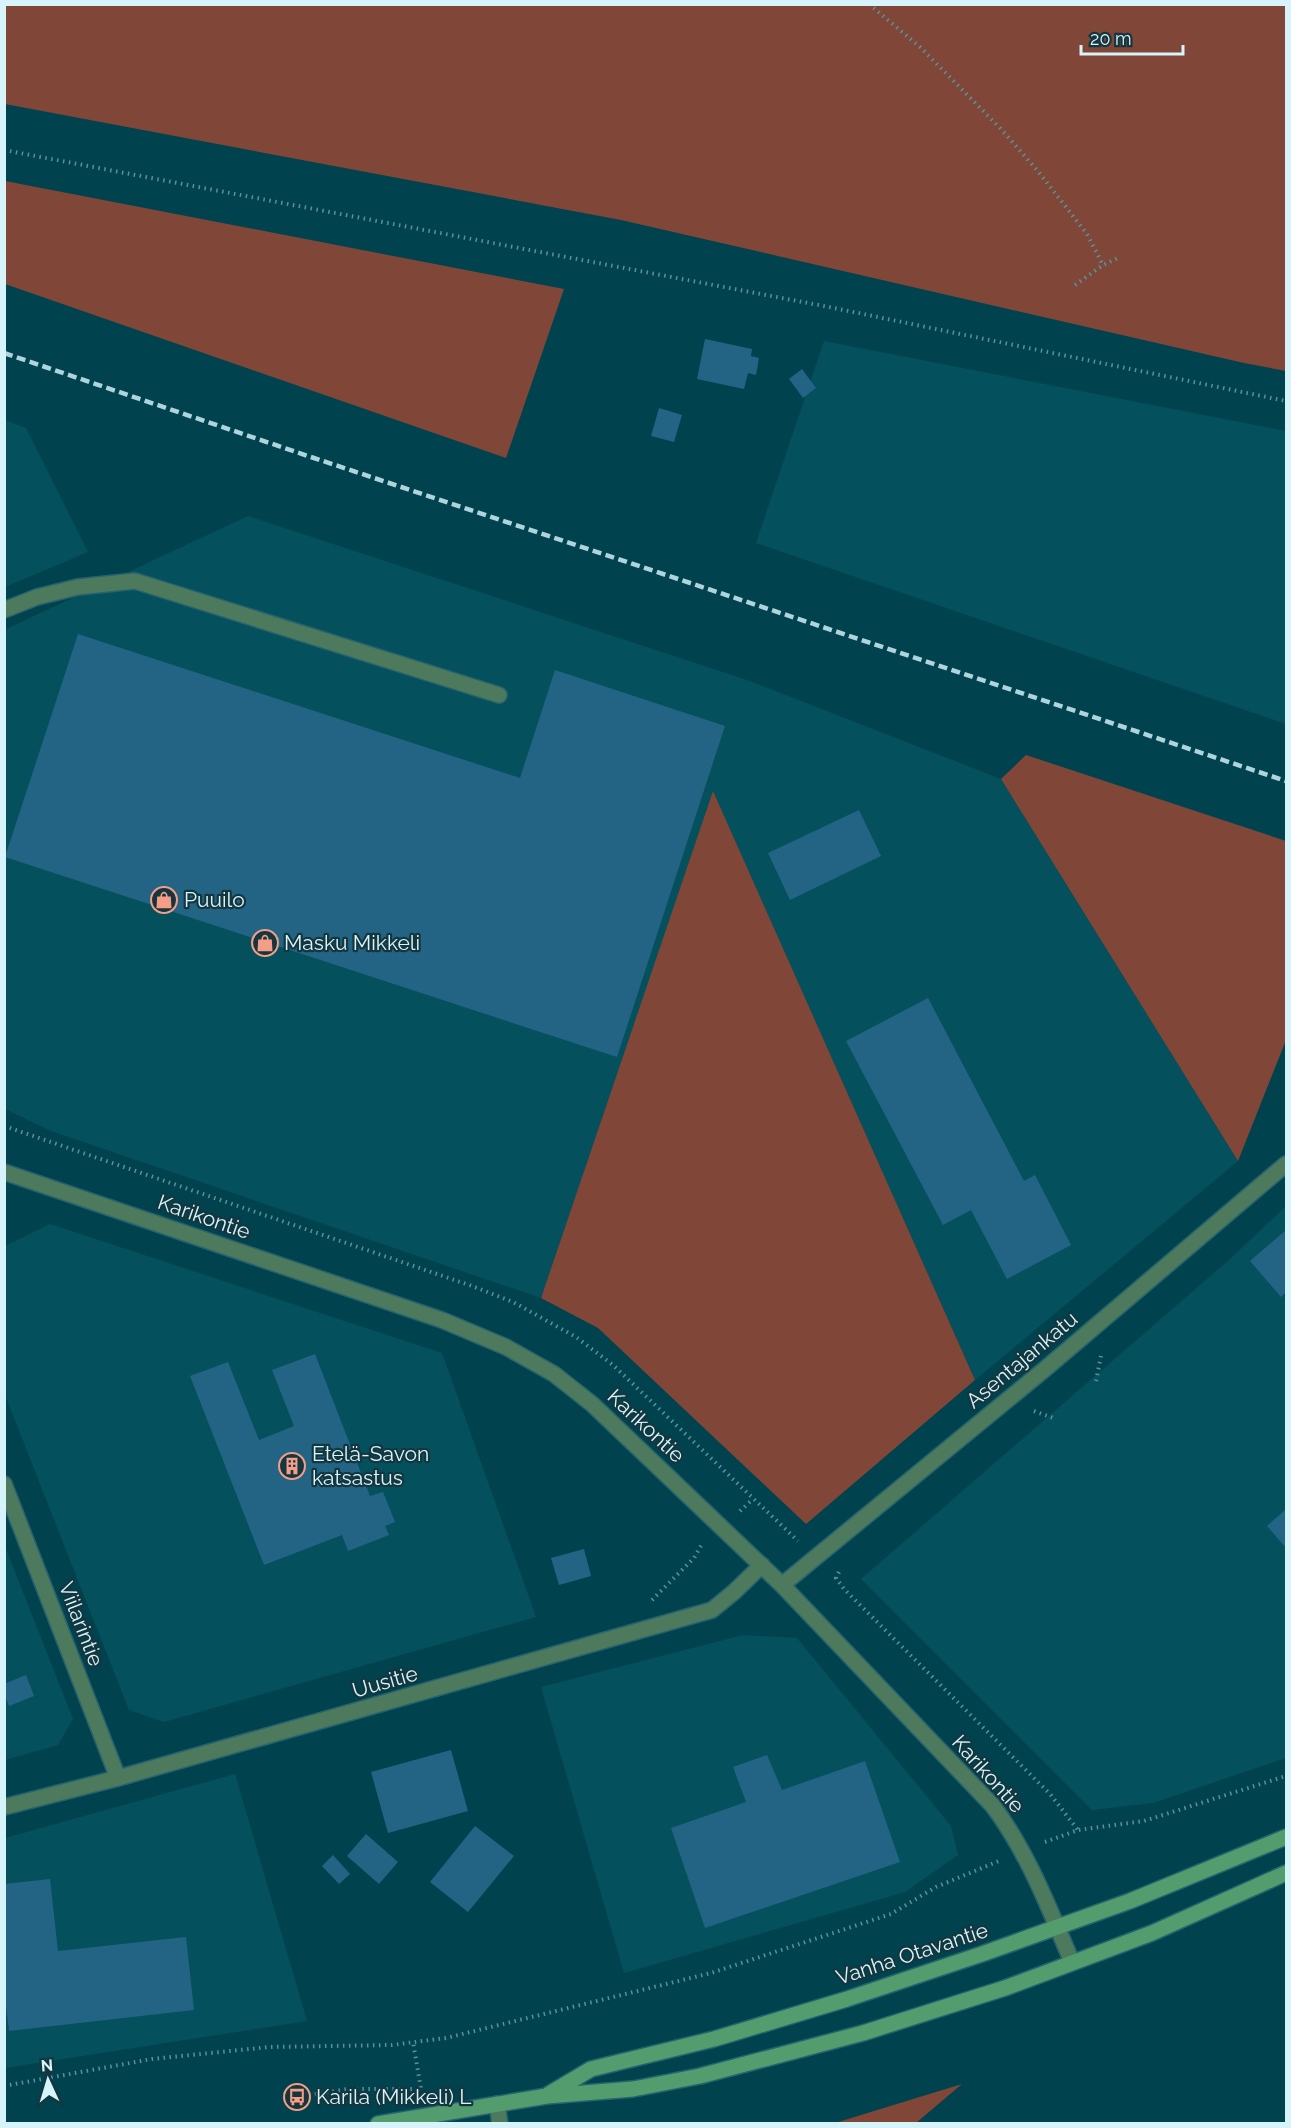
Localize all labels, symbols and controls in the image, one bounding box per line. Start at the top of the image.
scale bar [1081,18,1183,56]
text: 20 m [1090,28,1132,49]
shop icon: Puuilo [149,885,179,915]
place label: Puuilo [184,887,245,912]
shop icon: Masku Mikkeli [250,928,280,958]
place label: Masku Mikkeli [284,930,420,955]
street label: Karikontie [155,1189,254,1244]
street label: Asentajankatu [961,1306,1082,1413]
street label: Karikontie [603,1384,690,1468]
place label: Etelä-Savon katsastus [312,1441,429,1490]
building icon: Etelä-Savon katsastus [277,1451,307,1481]
street label: Viilarintie [54,1578,109,1670]
street label: Uusitie [349,1660,420,1703]
street label: Karikontie [947,1730,1030,1818]
street label: Vanha Otavantie [833,1917,991,1990]
north arrow [18,2050,78,2110]
text: N [40,2056,54,2075]
bus stop icon: Karila (Mikkeli) L [282,2082,312,2112]
place label: Karila (Mikkeli) L [316,2084,472,2109]

